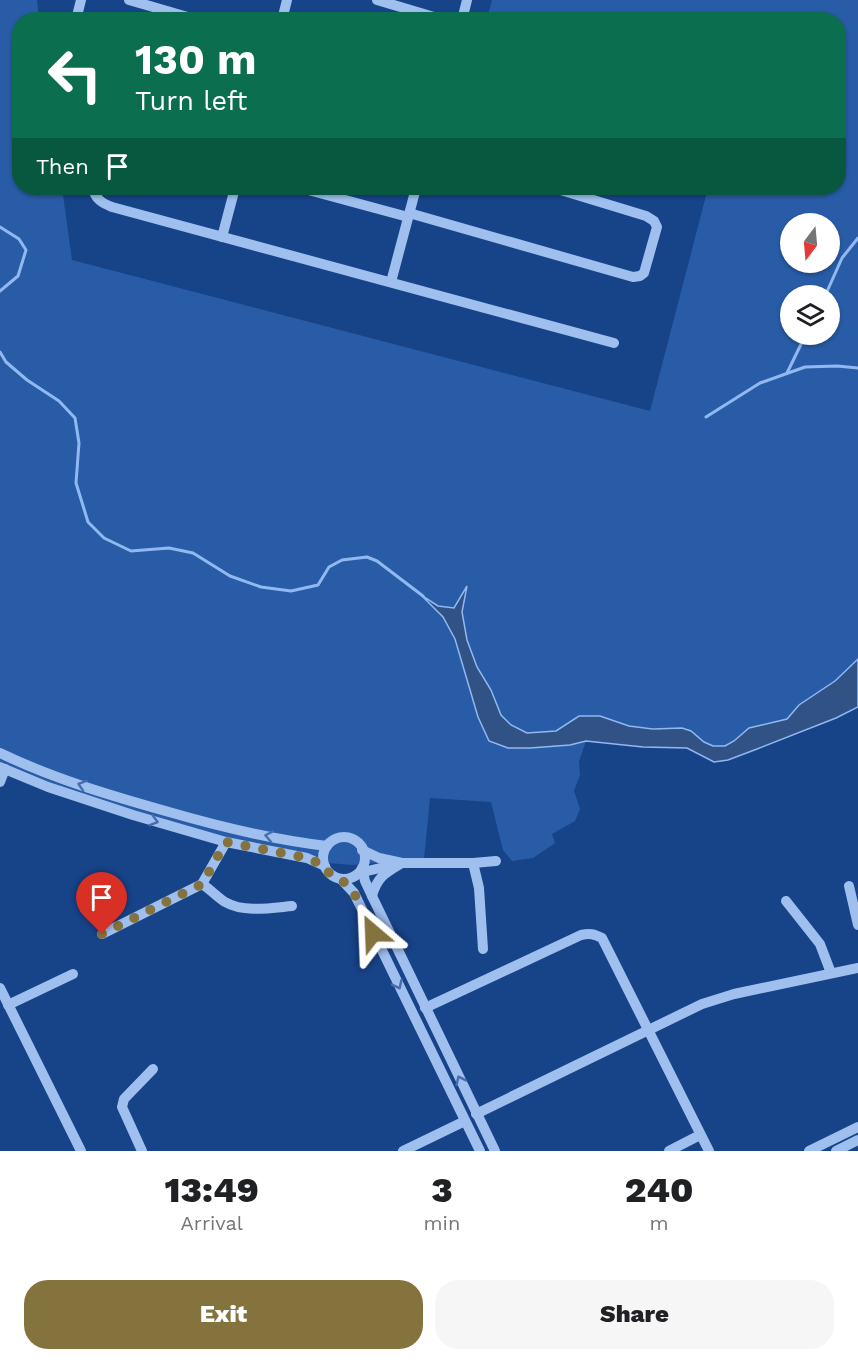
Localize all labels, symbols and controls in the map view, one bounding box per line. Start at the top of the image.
text: 130 m [135,35,257,84]
icon: left [36,36,114,114]
text: Turn left [135,85,247,117]
icon: arrive [101,150,134,183]
text: Then [36,154,89,179]
north arrow [780,213,840,273]
map controls [780,213,840,345]
button: layers [780,285,840,345]
one-way arrow [77,780,88,792]
one-way arrow [148,814,159,826]
one-way arrow [265,830,275,843]
pin [76,872,127,934]
icon: arrive [85,881,118,914]
position arrow [341,901,405,965]
one-way arrow [391,978,403,989]
one-way arrow [455,1075,467,1086]
text: 13:49 [165,1169,259,1211]
text: 3 [431,1169,453,1211]
text: 240 [625,1169,693,1211]
text: Arrival [181,1211,243,1235]
text: min [424,1211,460,1235]
text: m [650,1211,669,1235]
button: Exit [24,1280,423,1349]
button: Share [435,1280,834,1349]

